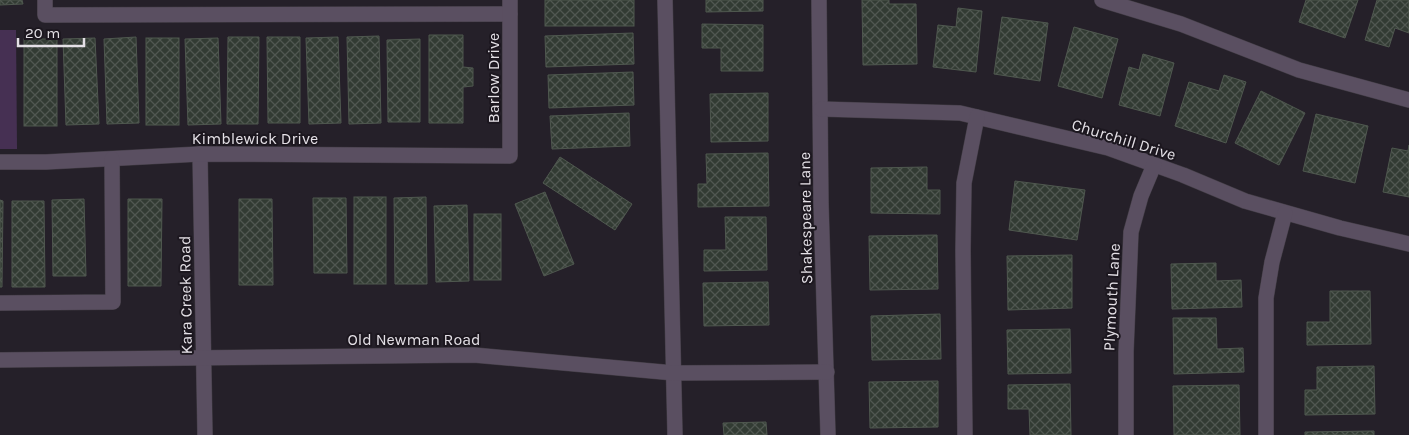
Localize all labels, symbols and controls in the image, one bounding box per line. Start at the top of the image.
scale bar [18,15,84,47]
text: 20 m [25,24,60,42]
street label: Barlow Drive [484,33,503,123]
street label: Churchill Drive [1070,115,1178,164]
street label: Kimblewick Drive [192,129,318,148]
street label: Shakespeare Lane [795,152,816,284]
street label: Kara Creek Road [175,236,196,354]
street label: Plymouth Lane [1099,243,1124,351]
street label: Old Newman Road [348,330,480,349]

